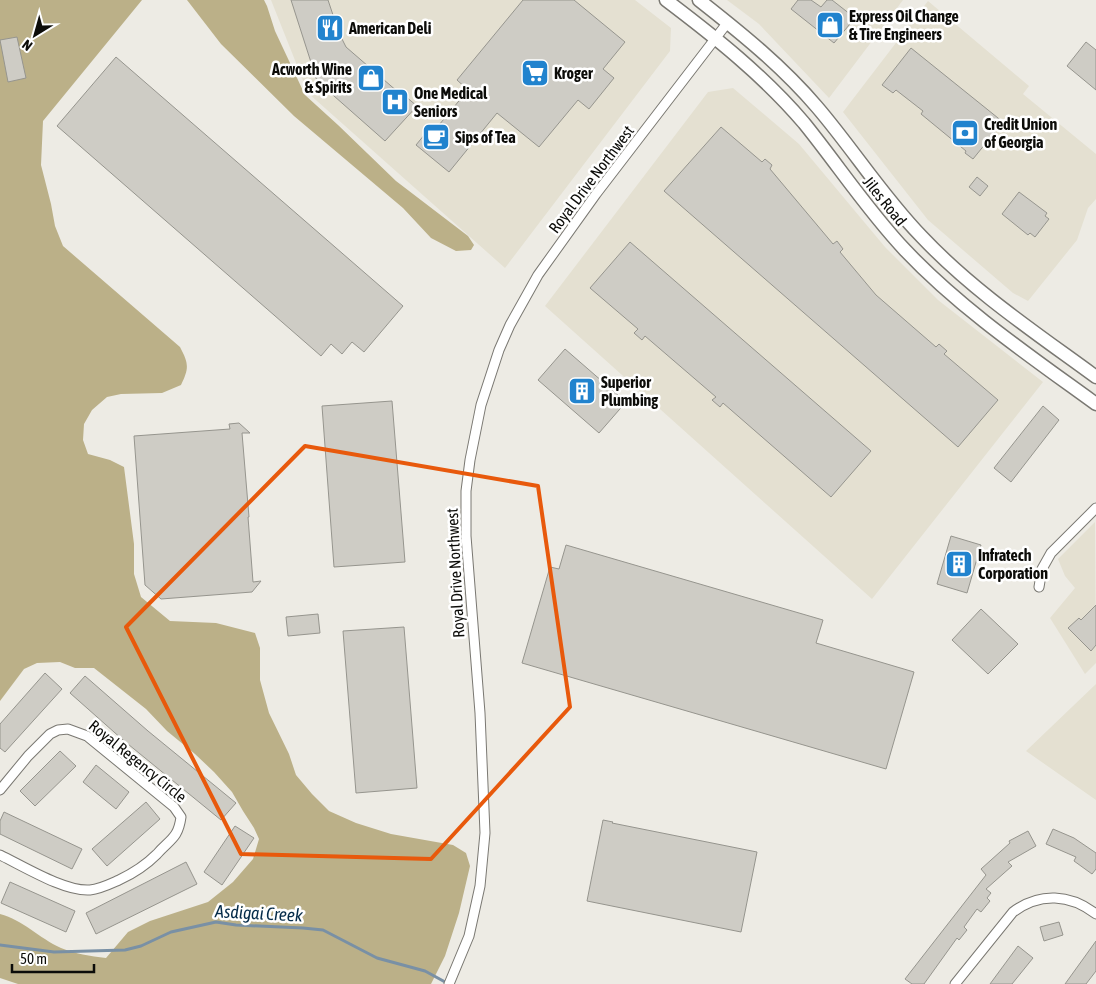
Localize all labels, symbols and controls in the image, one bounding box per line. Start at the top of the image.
place label: Express Oil Change & Tire Engineers [849,7,959,43]
north arrow [10,10,60,60]
shop icon: Express Oil Change & Tire Engineers [815,10,845,40]
restaurant icon: American Deli [315,13,345,43]
place label: American Deli [348,19,432,37]
text: N [19,37,35,54]
supermarket icon: Kroger [520,58,550,88]
place label: Acworth Wine & Spirits [271,60,352,96]
shop icon: Acworth Wine & Spirits [356,63,386,93]
place label: Kroger [554,64,593,82]
place label: One Medical Seniors [414,84,488,120]
hospital icon: One Medical Seniors [380,87,410,117]
place label: Credit Union of Georgia [984,115,1058,151]
bank icon: Credit Union of Georgia [950,118,980,148]
street label: Royal Drive Northwest [545,121,638,237]
cafe icon: Sips of Tea [421,122,451,152]
place label: Sips of Tea [455,128,516,146]
street label: Jiles Road [860,173,910,229]
place label: Superior Plumbing [601,373,658,409]
building icon: Superior Plumbing [567,376,597,406]
street label: Royal Drive Northwest [443,507,468,638]
place label: Infratech Corporation [978,546,1048,582]
building icon: Infratech Corporation [944,549,974,579]
street label: Royal Regency Circle [85,716,190,807]
water label: Asdigai Creek [214,900,304,926]
scale bar [12,942,95,974]
text: 50 m [20,950,47,967]

